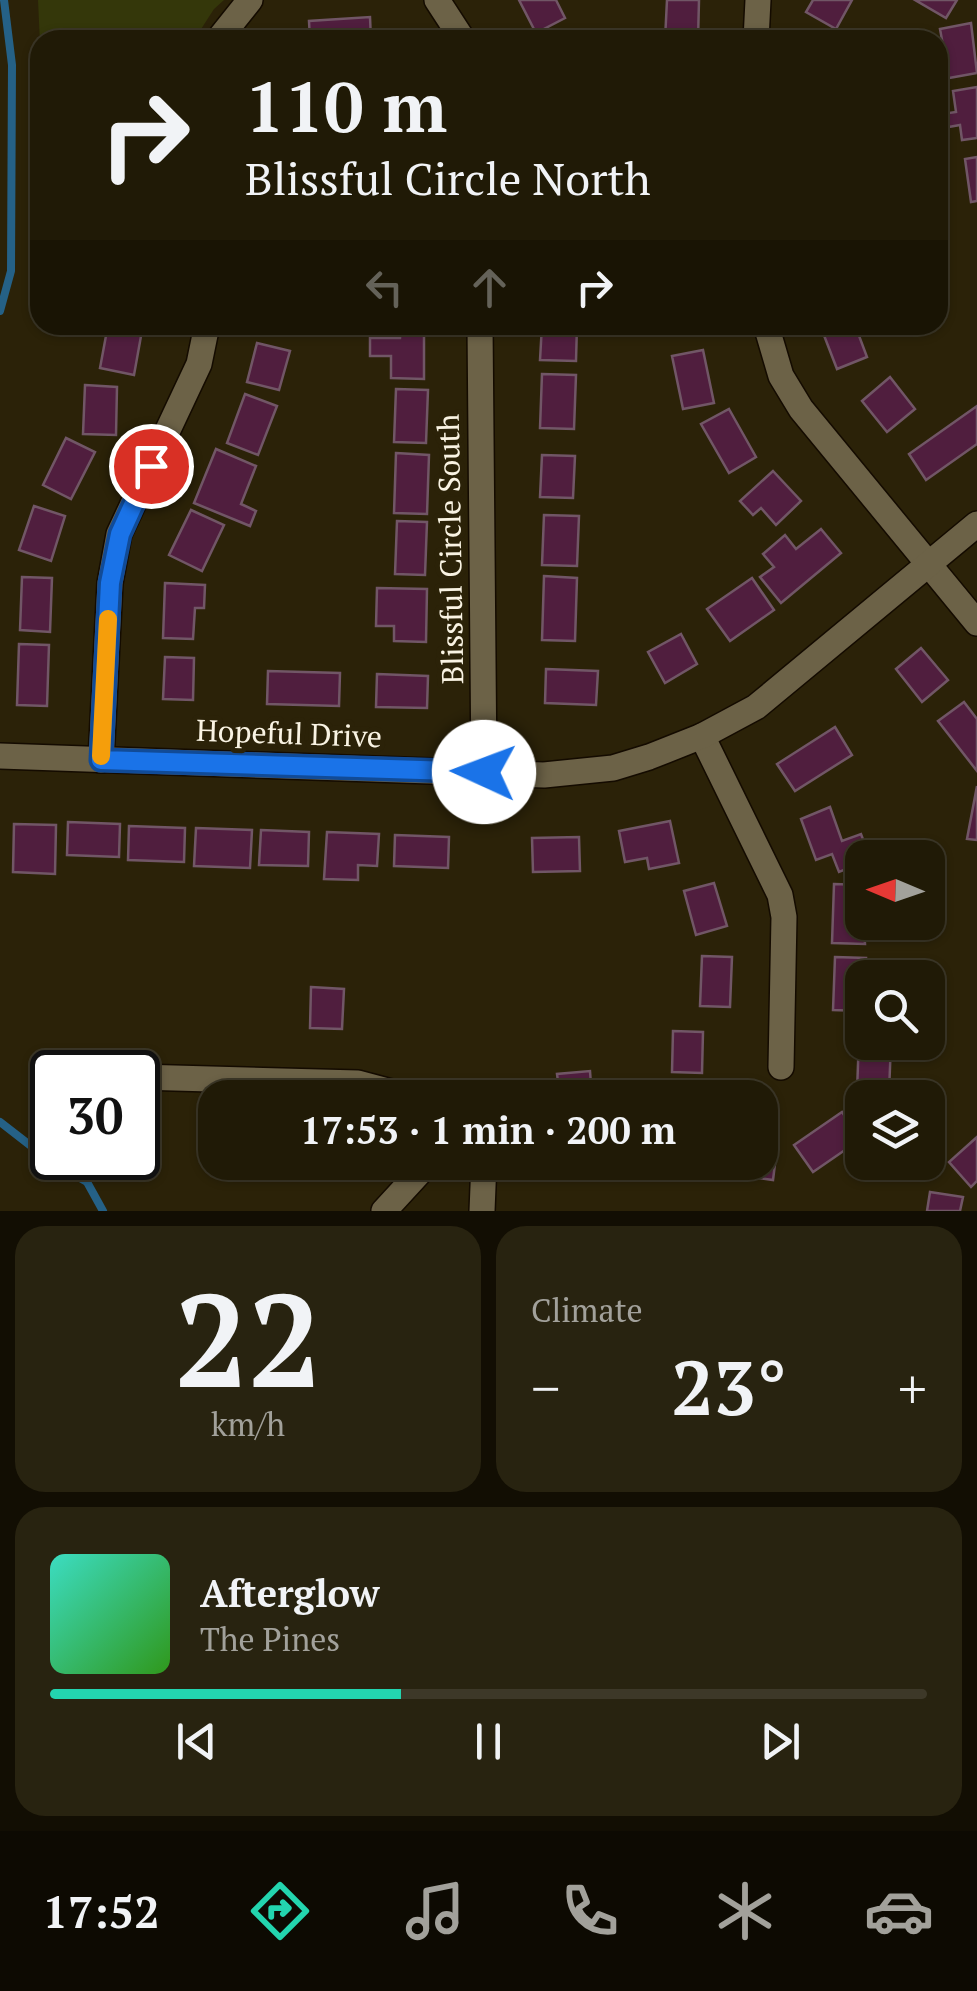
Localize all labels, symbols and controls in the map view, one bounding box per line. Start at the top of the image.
text: 110 m [245,59,447,152]
icon: right [80,70,210,200]
text: Blissful Circle North [245,148,651,208]
icon: left [357,260,412,315]
icon: ahead [462,260,517,315]
icon: right [567,260,622,315]
street label: Blissful Circle South [428,413,472,684]
pin [109,424,194,509]
icon: arrive [124,439,179,494]
street label: Hopeful Drive [195,710,383,756]
position arrow [432,720,536,824]
north arrow [845,840,945,940]
map controls [845,840,945,1180]
button: search [845,960,945,1060]
speed limit sign: 30 [30,1050,160,1180]
button: layers [845,1080,945,1180]
text: 17:53 · 1 min · 200 m [300,1105,676,1155]
text: 22 [175,1252,321,1424]
text: Climate [531,1289,643,1331]
text: 23° [671,1337,787,1436]
text: − [531,1351,560,1424]
text: + [898,1351,927,1424]
text: km/h [211,1403,285,1445]
text: Afterglow [200,1568,380,1618]
text: The Pines [200,1618,340,1660]
icon: previous [169,1714,224,1769]
icon: pause [461,1714,516,1769]
icon: next [753,1714,808,1769]
icon: directions [245,1876,315,1946]
icon: music [400,1876,470,1946]
icon: phone [555,1876,625,1946]
icon: climate [710,1876,780,1946]
icon: car [864,1876,934,1946]
text: 17:52 [42,1881,160,1941]

